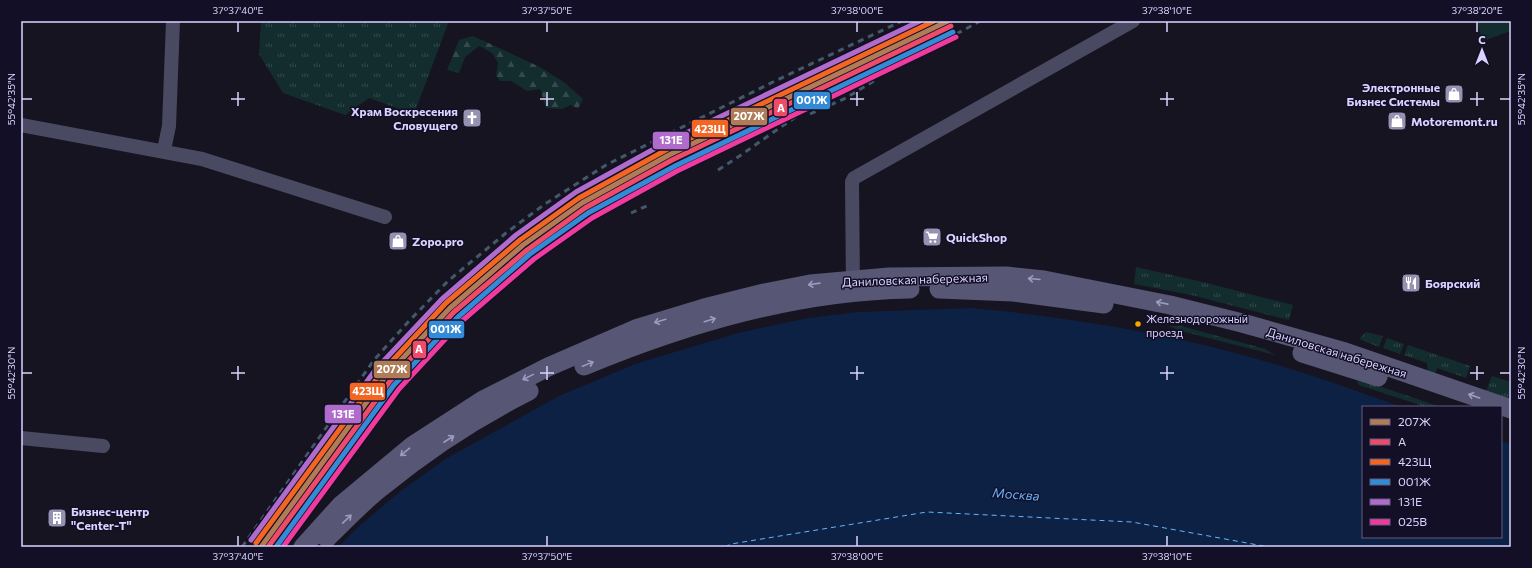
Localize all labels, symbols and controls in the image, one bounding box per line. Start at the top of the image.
text: 37°37'40"E [213,4,263,16]
text: 37°37'50"E [522,4,572,16]
text: 37°38'00"E [831,4,883,16]
text: 37°38'10"E [1142,4,1192,16]
text: 37°38'20"E [1451,4,1503,16]
north arrow [1462,30,1502,70]
text: С [1478,33,1486,46]
text: 55°42'35"N [5,73,17,125]
text: 55°42'35"N [1515,73,1527,125]
place label: Электронные Бизнес Системы [1347,80,1440,108]
shop icon: Электронные Бизнес Системы [1443,83,1465,105]
line badge: 001Ж [793,91,831,110]
text: 001Ж [796,93,828,106]
line badge: A [773,98,788,117]
text: A [777,101,785,114]
place label: Храм Воскресения Словущего [351,104,458,132]
church icon: Храм Воскресения Словущего [461,107,483,129]
line badge: 207Ж [730,107,768,126]
text: 207Ж [733,109,765,122]
shop icon: Motoremont.ru [1386,110,1408,132]
place label: Motoremont.ru [1411,114,1498,128]
line badge: 423Щ [691,119,729,138]
text: 423Щ [694,122,726,135]
line badge: 131Е [652,131,690,150]
text: 131Е [660,133,683,146]
supermarket icon: QuickShop [921,226,943,248]
shop icon: Zopo.pro [387,230,409,252]
place label: QuickShop [946,230,1007,244]
place label: Zopo.pro [412,234,464,248]
street label: Даниловская набережная [842,269,988,289]
restaurant icon: Боярский [1400,272,1422,294]
one-way arrow [1028,275,1041,282]
place label: Боярский [1425,276,1480,290]
one-way arrow [808,280,821,288]
one-way arrow [1156,299,1169,307]
place label: Железнодорожный проезд [1146,312,1248,339]
one-way arrow [703,316,716,323]
one-way arrow [655,318,667,326]
marker: Железнодорожный проезд [1133,319,1143,329]
line badge: 001Ж [428,320,465,339]
text: 001Ж [430,322,462,335]
street label: Даниловская набережная [1265,324,1409,380]
line badge: A [412,340,427,359]
text: A [415,342,423,355]
text: 55°42'30"N [5,346,17,400]
text: 55°42'30"N [1515,346,1527,400]
line badge: 207Ж [373,360,411,379]
one-way arrow [581,360,593,368]
text: 207Ж [376,362,408,375]
one-way arrow [522,374,534,381]
line badge: 423Щ [349,382,386,401]
text: 423Щ [352,384,384,397]
one-way arrow [1469,392,1481,400]
line badge: 131Е [324,404,362,424]
legend [1362,406,1502,538]
text: 131Е [332,407,355,420]
text: 207Ж [1398,414,1432,428]
one-way arrow [443,434,454,443]
text: A [1398,434,1406,448]
one-way arrow [400,447,410,456]
text: 423Щ [1398,454,1432,468]
text: 001Ж [1398,474,1432,488]
water label: Москва [992,484,1040,504]
text: 131Е [1398,494,1422,508]
place label: Бизнес-центр "Center-T" [71,504,149,532]
building icon: Бизнес-центр "Center-T" [46,507,68,529]
one-way arrow [342,514,352,524]
text: 025В [1398,514,1427,528]
text: 37°37'40"E [213,550,263,562]
text: 37°37'50"E [522,550,572,562]
text: 37°38'00"E [831,550,883,562]
text: 37°38'10"E [1142,550,1192,562]

